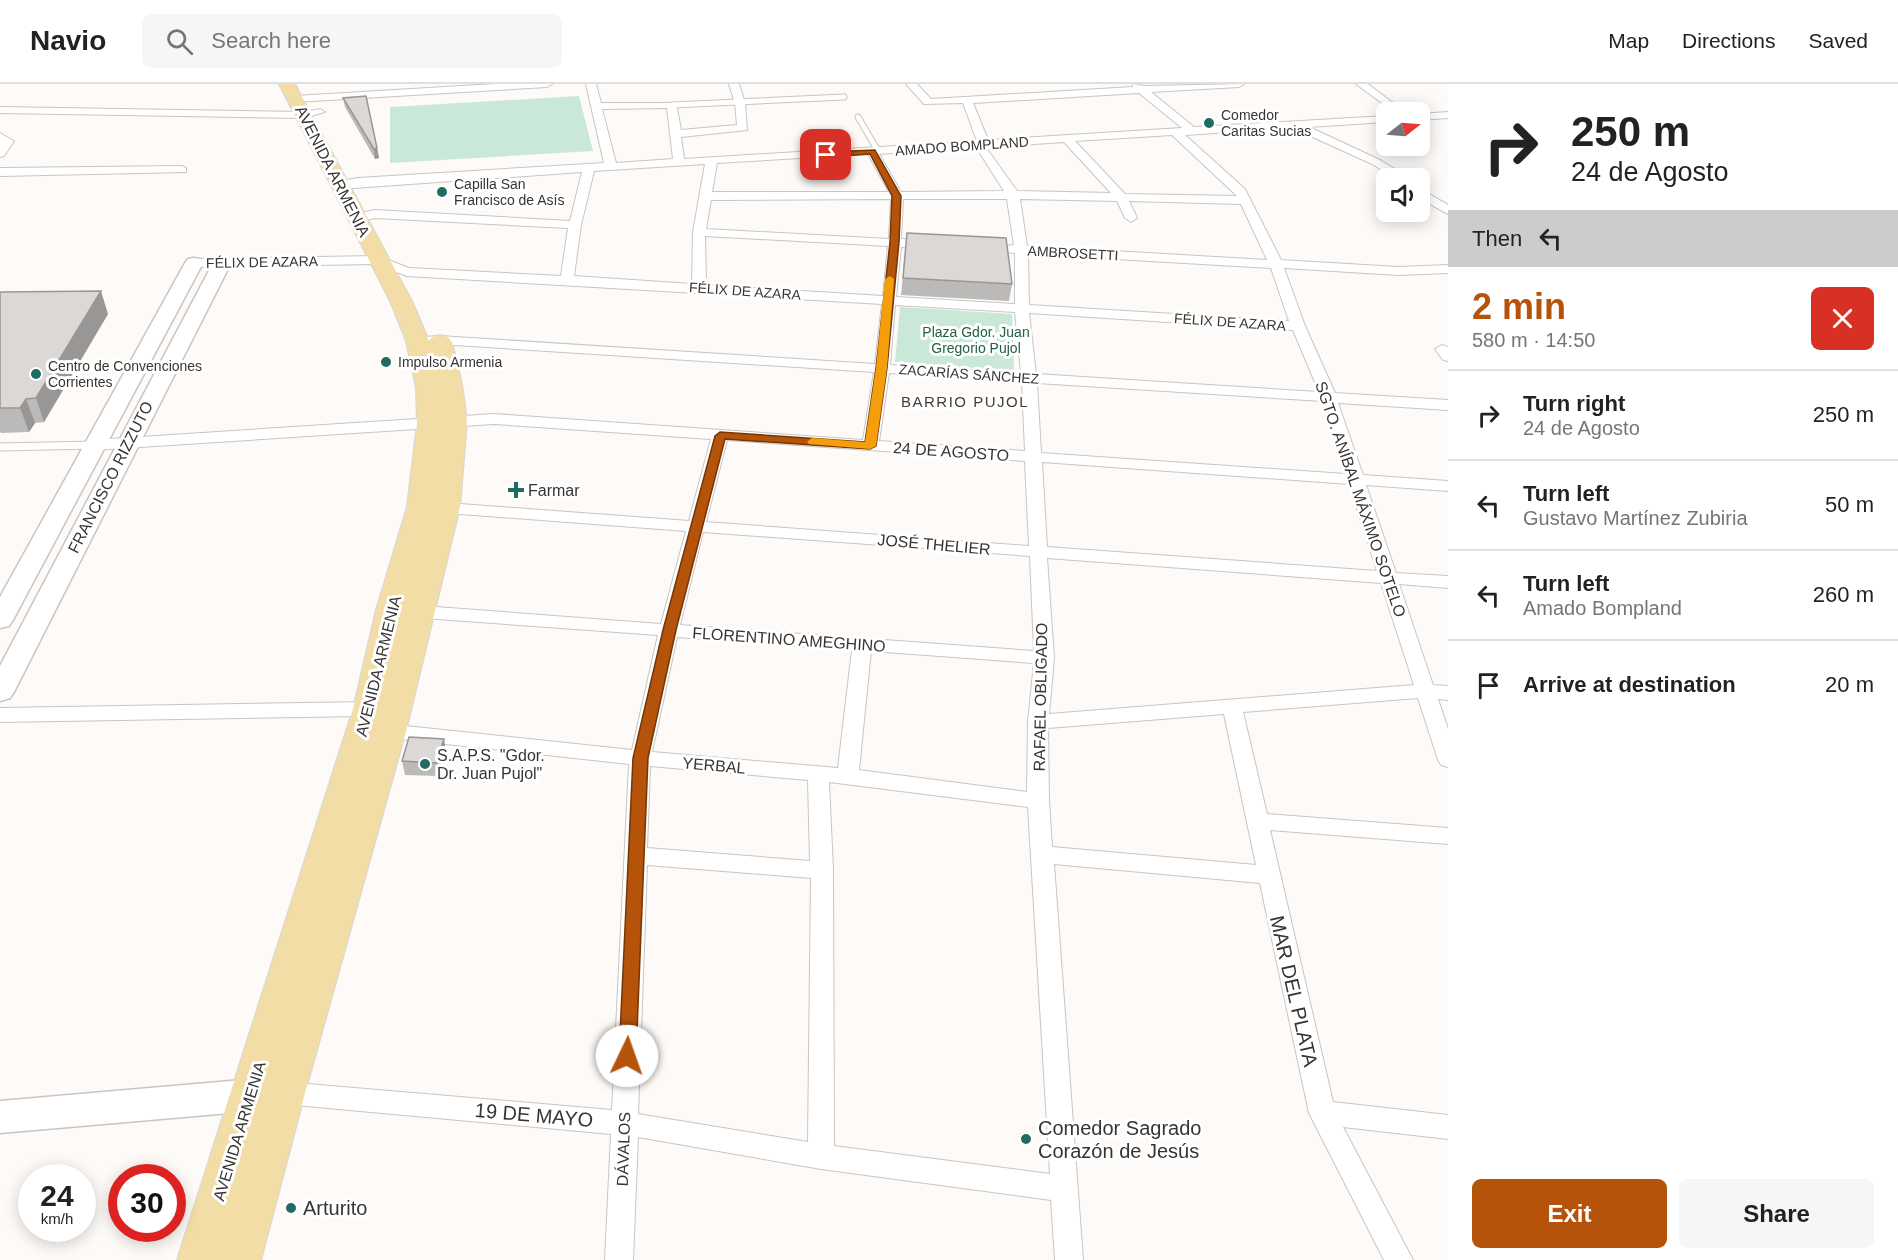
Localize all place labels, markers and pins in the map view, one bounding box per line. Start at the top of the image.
place label: Comedor Caritas Sucias [1221,107,1311,139]
marker: Comedor Caritas Sucias [1202,116,1216,130]
pin [800,129,851,180]
place label: Capilla San Francisco de Asís [454,176,565,208]
marker: Capilla San Francisco de Asís [435,185,449,199]
place label: Impulso Armenia [398,354,502,370]
marker: Impulso Armenia [379,355,393,369]
place label: Centro de Convenciones Corrientes [48,358,202,390]
marker: Centro de Convenciones Corrientes [29,367,43,381]
place label: Farmar [528,482,580,499]
marker: Farmar [509,483,523,497]
place label: S.A.P.S. "Gdor. Dr. Juan Pujol" [437,747,545,782]
marker: S.A.P.S. "Gdor. Dr. Juan Pujol" [418,757,432,771]
place label: Comedor Sagrado Corazón de Jesús [1038,1117,1201,1162]
marker: Comedor Sagrado Corazón de Jesús [1019,1132,1033,1146]
place label: Arturito [303,1197,367,1219]
marker: Arturito [284,1201,298,1215]

